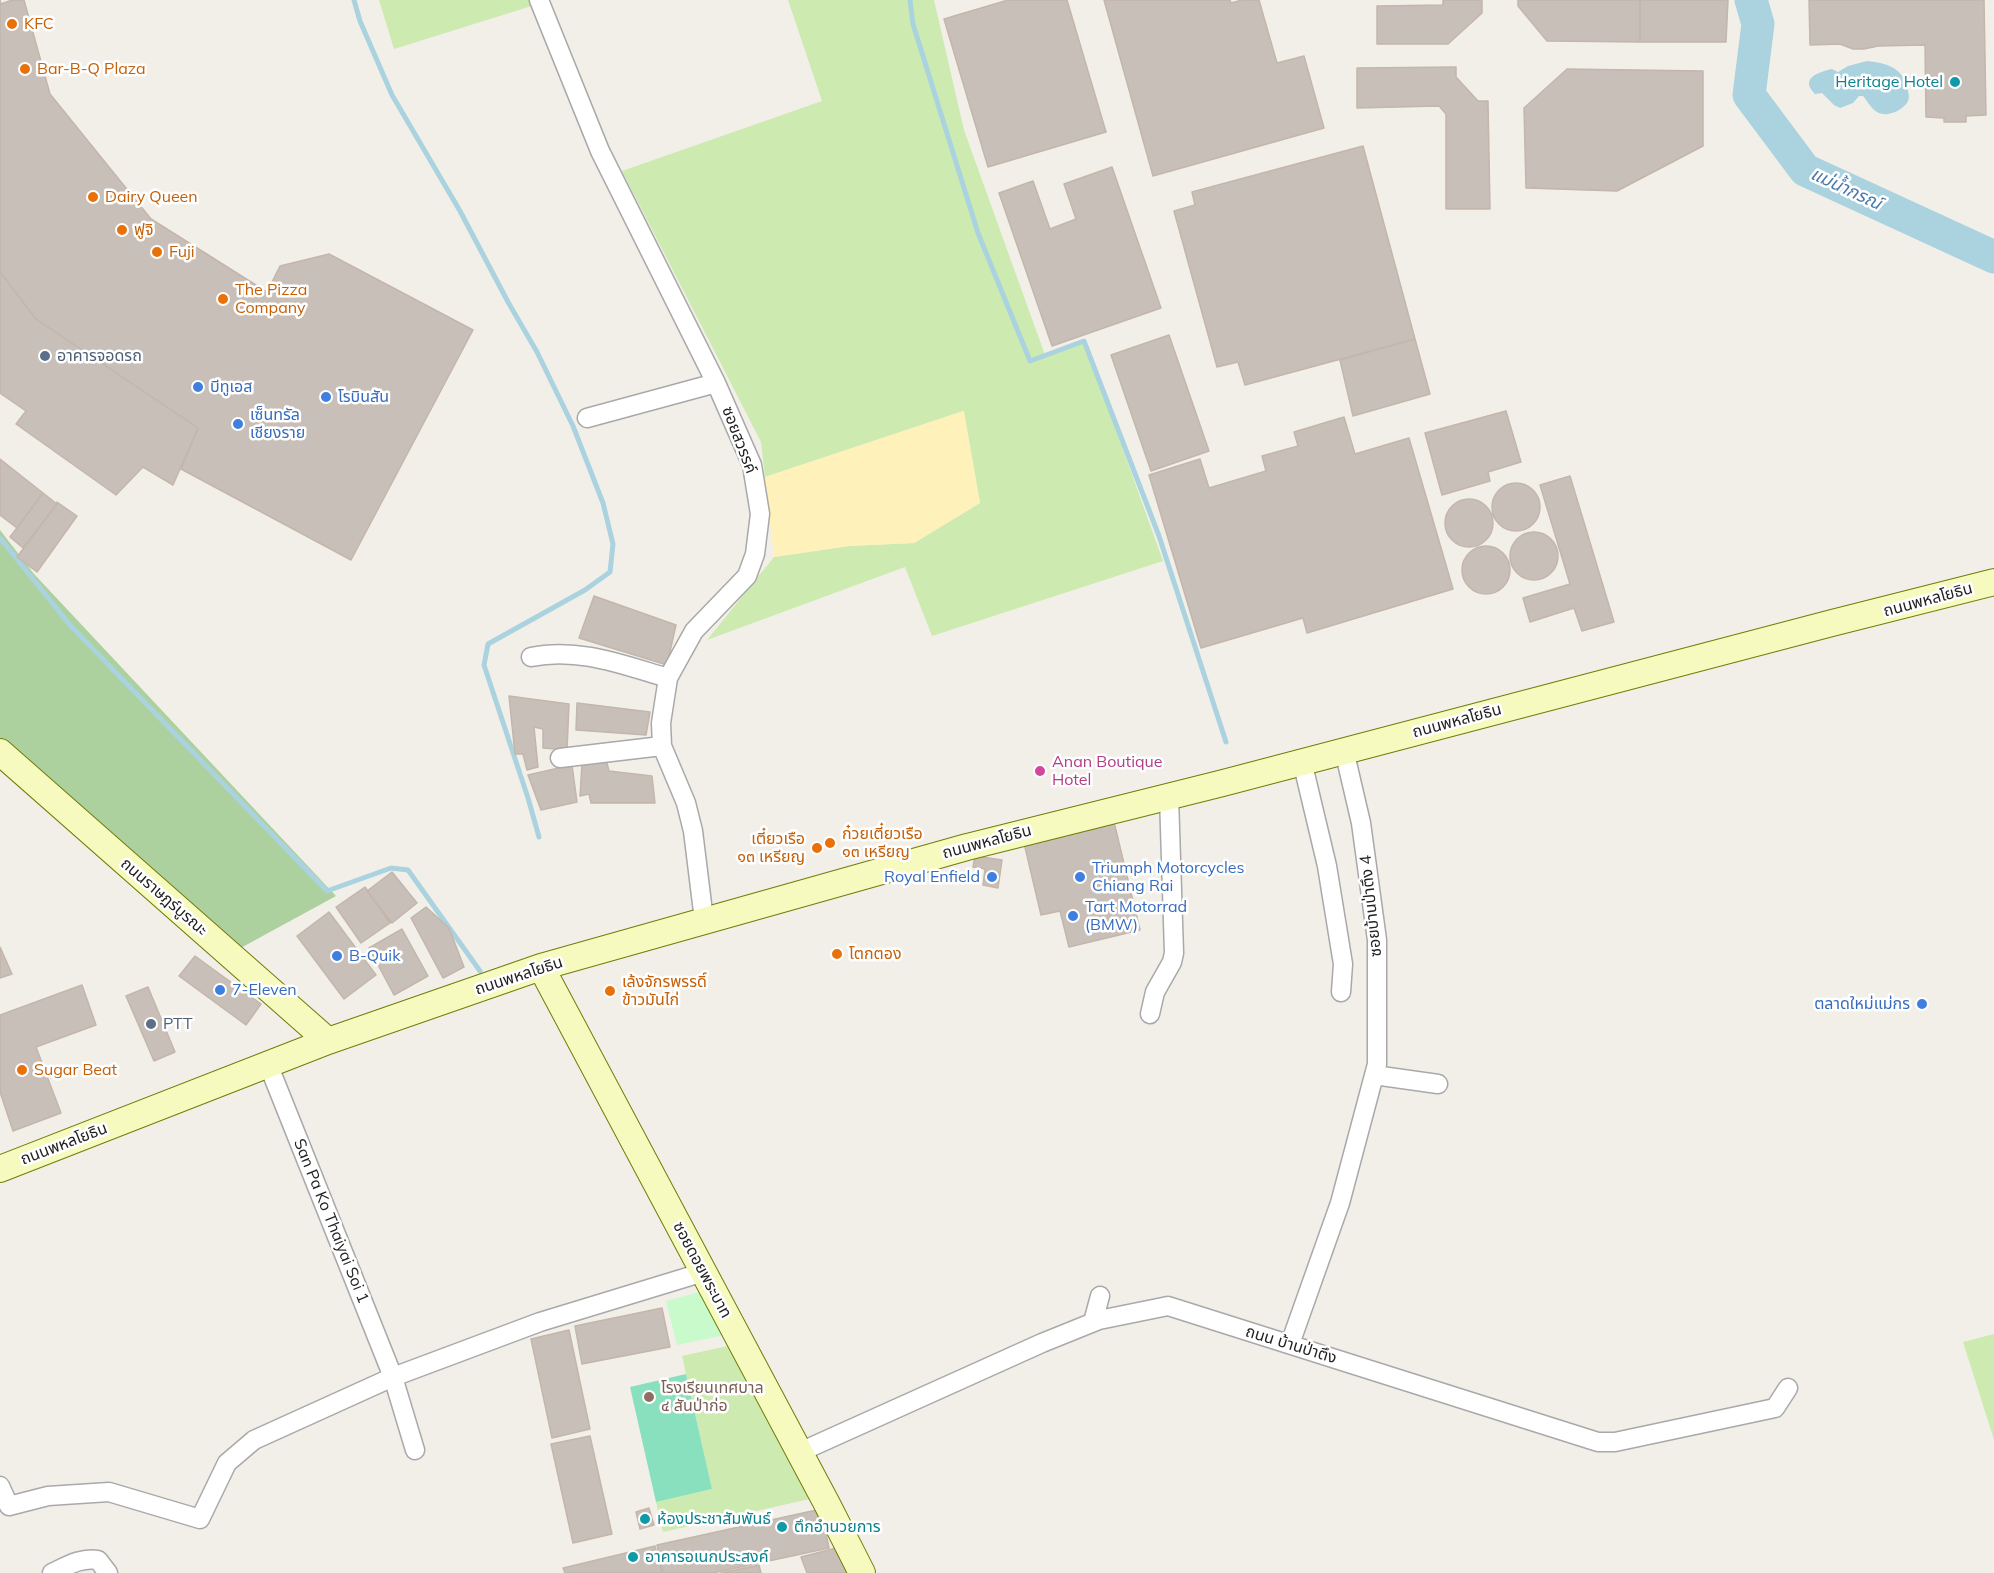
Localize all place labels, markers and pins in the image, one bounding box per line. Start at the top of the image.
place label: KFC [24,14,54,34]
marker: KFC [5,17,19,31]
place label: Bar-B-Q Plaza [37,59,146,79]
marker: Bar-B-Q Plaza [18,62,32,76]
place label: Heritage Hotel [1835,72,1943,92]
marker: Heritage Hotel [1948,75,1962,89]
place label: Dairy Queen [105,187,198,207]
marker: Dairy Queen [86,190,100,204]
place label: ฟูจิ [134,220,153,240]
marker: ฟูจิ [115,223,129,237]
place label: Fuji [169,242,195,262]
marker: Fuji [150,245,164,259]
place label: The Pizza Company [235,280,307,318]
marker: The Pizza Company [216,292,230,306]
place label: อาคารจอดรถ [57,346,142,366]
marker: อาคารจอดรถ [38,349,52,363]
place label: บีทูเอส [210,377,252,397]
marker: บีทูเอส [191,380,205,394]
place label: โรบินสัน [338,387,389,407]
marker: โรบินสัน [319,390,333,404]
place label: เซ็นทรัล เชียงราย [250,405,305,443]
marker: เซ็นทรัล เชียงราย [231,417,245,431]
place label: Anan Boutique Hotel [1052,752,1162,790]
marker: Anan Boutique Hotel [1033,764,1047,778]
place label: ก๋วยเตี๋ยวเรือ ๑๓ เหรียญ [842,824,923,862]
place label: เตี๋ยวเรือ ๑๓ เหรียญ [737,829,805,867]
marker: ก๋วยเตี๋ยวเรือ ๑๓ เหรียญ [823,836,837,850]
marker: เตี๋ยวเรือ ๑๓ เหรียญ [810,841,824,855]
place label: Triumph Motorcycles Chiang Rai [1092,858,1244,896]
place label: Royal Enfield [884,867,980,887]
marker: Royal Enfield [985,870,999,884]
marker: Triumph Motorcycles Chiang Rai [1073,870,1087,884]
place label: Tart Motorrad (BMW) [1085,897,1187,935]
marker: Tart Motorrad (BMW) [1066,909,1080,923]
place label: โตกตอง [849,944,901,964]
place label: B-Quik [349,946,400,966]
marker: โตกตอง [830,947,844,961]
marker: B-Quik [330,949,344,963]
place label: เล้งจักรพรรดิ์ ข้าวมันไก่ [622,972,707,1010]
place label: 7-Eleven [232,980,297,1000]
marker: 7-Eleven [213,983,227,997]
marker: เล้งจักรพรรดิ์ ข้าวมันไก่ [603,984,617,998]
place label: ตลาดใหม่แม่กร [1814,994,1910,1014]
marker: ตลาดใหม่แม่กร [1915,997,1929,1011]
place label: PTT [163,1014,193,1034]
marker: PTT [144,1017,158,1031]
place label: Sugar Beat [34,1060,117,1080]
marker: Sugar Beat [15,1063,29,1077]
place label: โรงเรียนเทศบาล ๔ สันป่าก่อ [661,1378,764,1416]
marker: โรงเรียนเทศบาล ๔ สันป่าก่อ [642,1390,656,1404]
place label: ห้องประชาสัมพันธ์ [657,1509,771,1529]
marker: ห้องประชาสัมพันธ์ [638,1512,652,1526]
place label: ตึกอำนวยการ [794,1517,881,1537]
marker: ตึกอำนวยการ [775,1520,789,1534]
place label: อาคารอเนกประสงค์ [645,1547,768,1567]
marker: อาคารอเนกประสงค์ [626,1550,640,1564]

